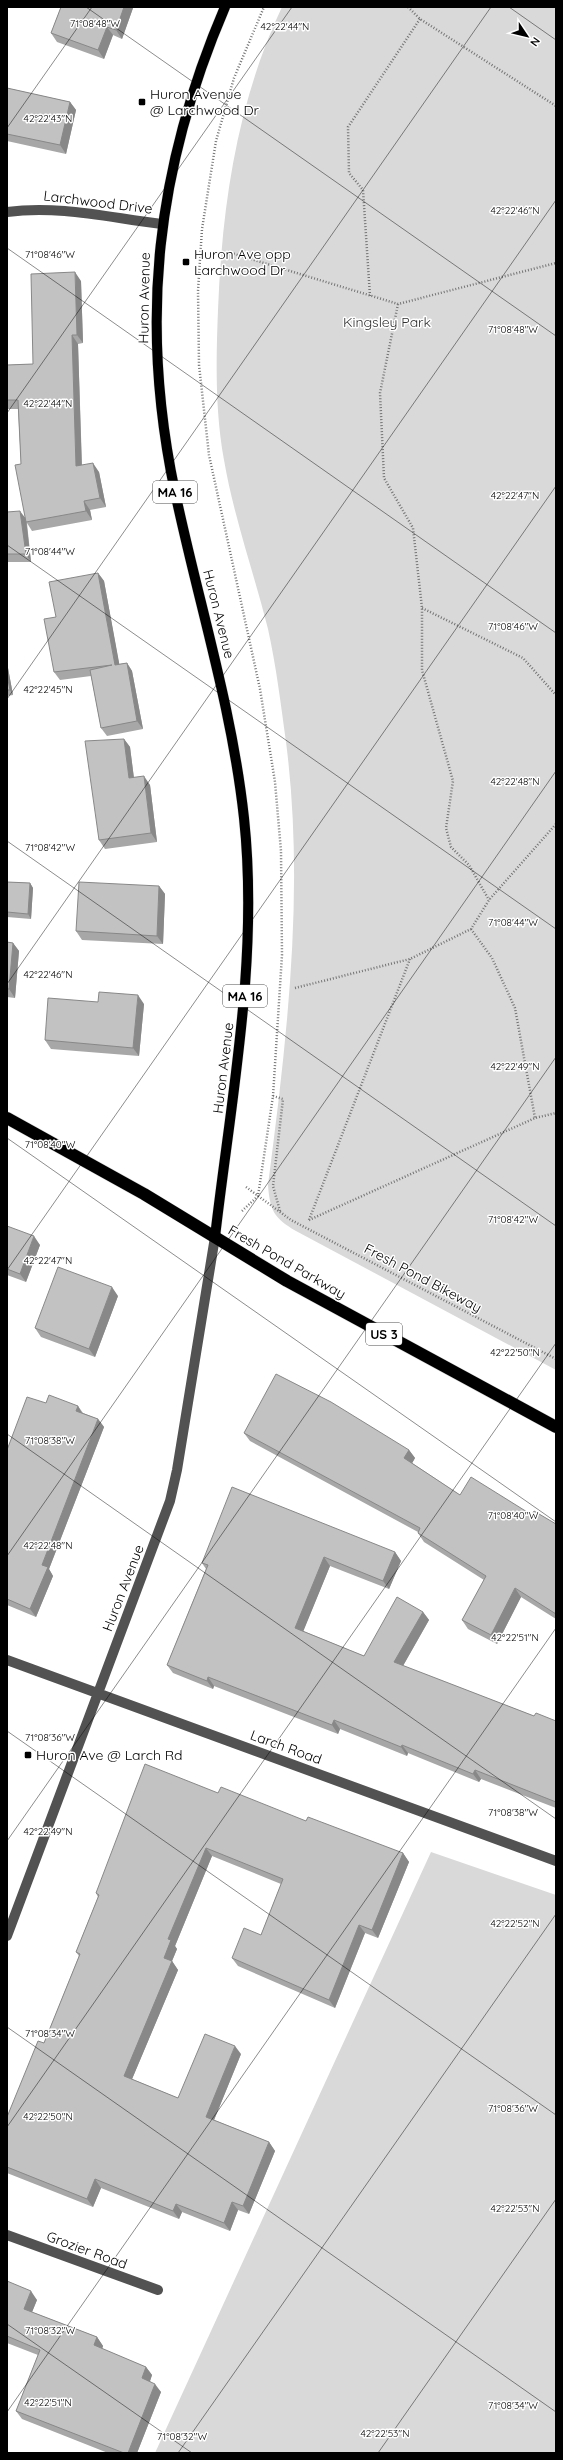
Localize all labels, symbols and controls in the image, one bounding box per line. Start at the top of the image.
north arrow [507,16,547,56]
text: 71°08'48"W [70,17,120,30]
text: 42°22'44"N [261,20,309,33]
text: N [527,34,543,49]
place label: Huron Avenue @ Larchwood Dr [150,85,259,119]
marker: Huron Avenue @ Larchwood Dr [137,97,147,107]
text: 42°22'43"N [24,112,72,125]
street label: Larchwood Drive [42,186,154,218]
text: 42°22'46"N [491,204,539,217]
place label: Huron Ave opp Larchwood Dr [194,245,291,279]
text: 71°08'46"W [25,248,75,261]
street label: Huron Avenue [134,252,154,344]
marker: Huron Ave opp Larchwood Dr [181,257,191,267]
park label: Kingsley Park [343,313,431,331]
text: 71°08'48"W [488,323,538,336]
text: 42°22'44"N [24,397,72,410]
road number: MA 16 [153,481,197,503]
text: 42°22'47"N [491,489,539,502]
text: 71°08'44"W [25,545,75,558]
street label: Huron Avenue [199,567,239,661]
text: 71°08'46"W [488,620,538,633]
text: 42°22'45"N [23,683,73,696]
text: 42°22'48"N [491,775,539,788]
text: 71°08'42"W [25,841,75,854]
text: 71°08'44"W [488,916,538,929]
text: 42°22'46"N [24,968,72,981]
road number: MA 16 [223,985,267,1007]
street label: Huron Avenue [208,1021,238,1114]
text: 42°22'49"N [491,1060,539,1073]
text: 71°08'40"W [25,1138,76,1151]
text: 71°08'42"W [488,1213,538,1226]
street label: Fresh Pond Parkway [225,1221,349,1303]
street label: Fresh Pond Bikeway [361,1239,485,1317]
text: 42°22'47"N [24,1254,72,1267]
road number: US 3 [366,1323,402,1345]
text: 42°22'50"N [490,1346,540,1359]
text: 71°08'38"W [25,1434,75,1447]
text: 71°08'40"W [488,1509,539,1522]
text: 42°22'48"N [24,1539,72,1552]
street label: Huron Avenue [98,1542,148,1634]
text: 42°22'51"N [491,1631,539,1644]
street label: Larch Road [248,1726,324,1768]
text: 71°08'36"W [25,1731,75,1744]
place label: Huron Ave @ Larch Rd [36,1746,183,1764]
marker: Huron Ave @ Larch Rd [23,1750,33,1760]
text: 71°08'38"W [488,1806,538,1819]
text: 42°22'49"N [24,1825,72,1838]
text: 42°22'52"N [490,1917,540,1930]
text: 71°08'34"W [25,2027,75,2040]
text: 71°08'36"W [488,2102,538,2115]
text: 42°22'50"N [23,2110,73,2123]
text: 42°22'53"N [491,2202,539,2215]
street label: Grozier Road [44,2227,130,2273]
text: 71°08'32"W [25,2324,75,2337]
text: 42°22'51"N [24,2396,72,2409]
text: 71°08'34"W [488,2399,538,2412]
text: 42°22'53"N [361,2427,409,2440]
text: 71°08'32"W [157,2430,207,2443]

